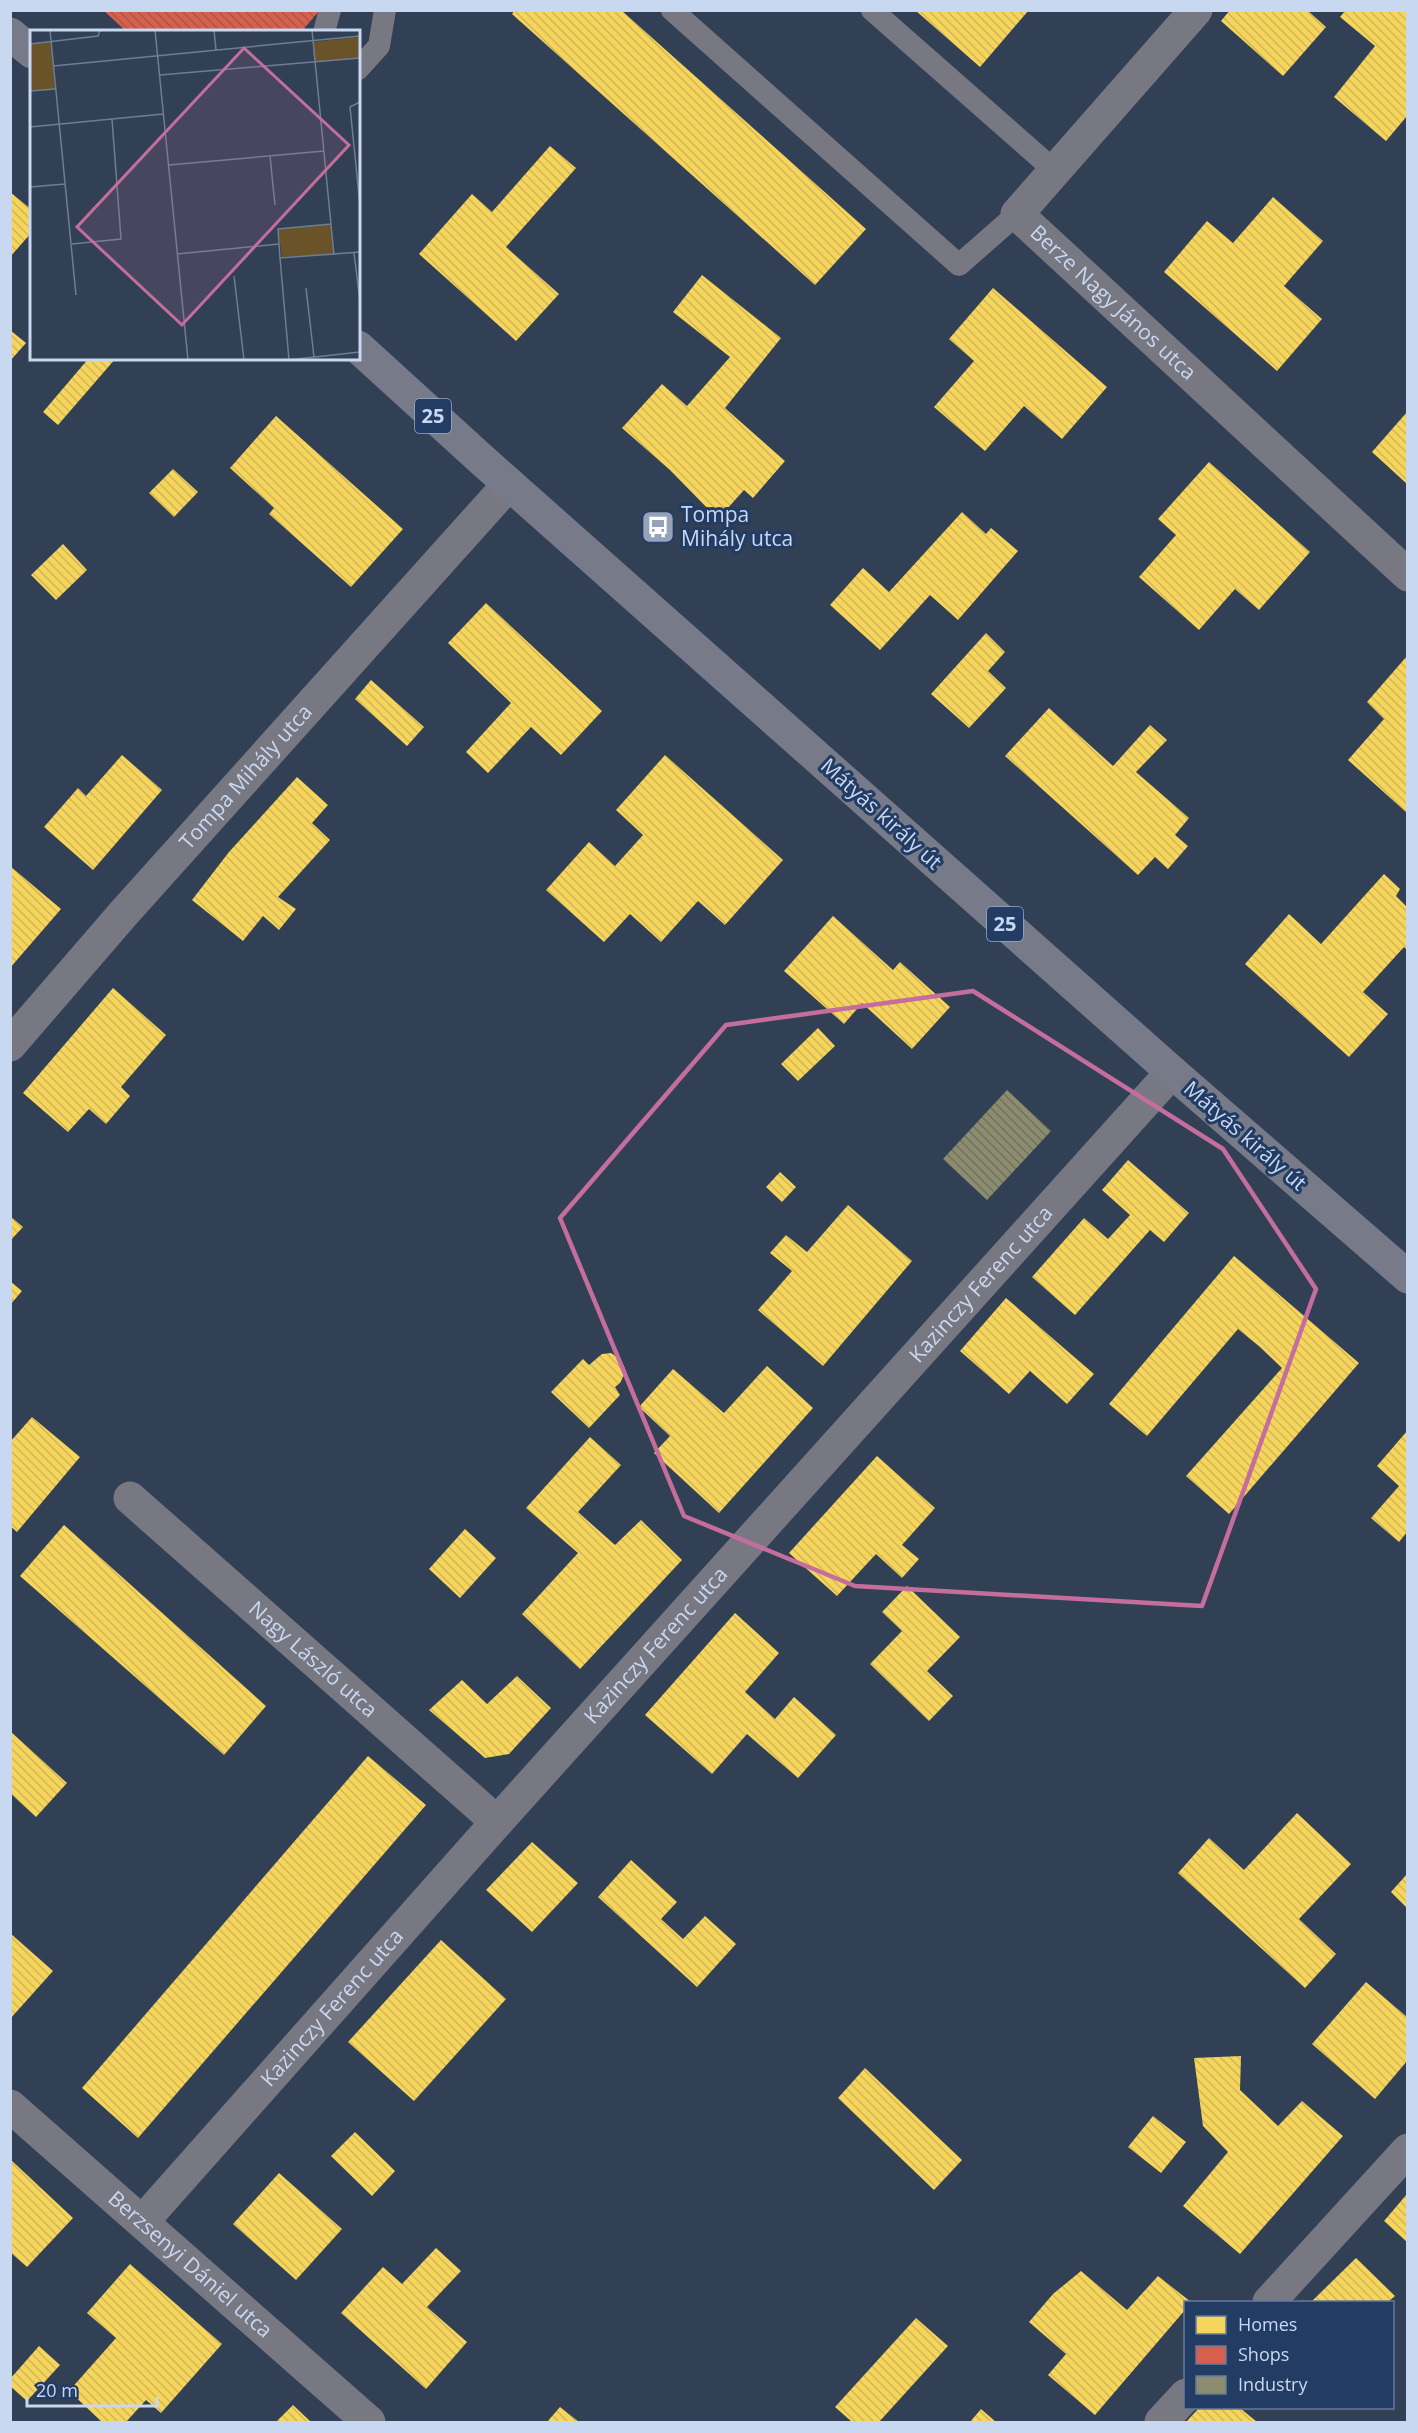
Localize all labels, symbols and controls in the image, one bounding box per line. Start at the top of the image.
inset map [30,30,360,360]
street label: Berze Nagy János utca [1025,218,1203,386]
road number: 25 [415,399,451,433]
place label: Tompa Mihály utca [681,500,793,552]
bus stop icon: Tompa Mihály utca [640,509,676,545]
street label: Tompa Mihály utca [173,698,318,855]
street label: Mátyás király út [815,751,948,875]
road number: 25 [987,907,1023,941]
street label: Mátyás király út [1178,1074,1313,1196]
street label: Kazinczy Ferenc utca [902,1199,1058,1368]
street label: Kazinczy Ferenc utca [577,1560,733,1729]
street label: Nagy László utca [243,1594,384,1723]
street label: Kazinczy Ferenc utca [254,1922,409,2092]
street label: Berzsenyi Dániel utca [103,2184,279,2344]
legend [1184,2301,1394,2409]
text: Homes [1238,2312,1297,2336]
text: Shops [1238,2342,1289,2366]
scale bar [27,2370,158,2408]
text: Industry [1238,2372,1308,2396]
text: 20 m [36,2378,78,2402]

